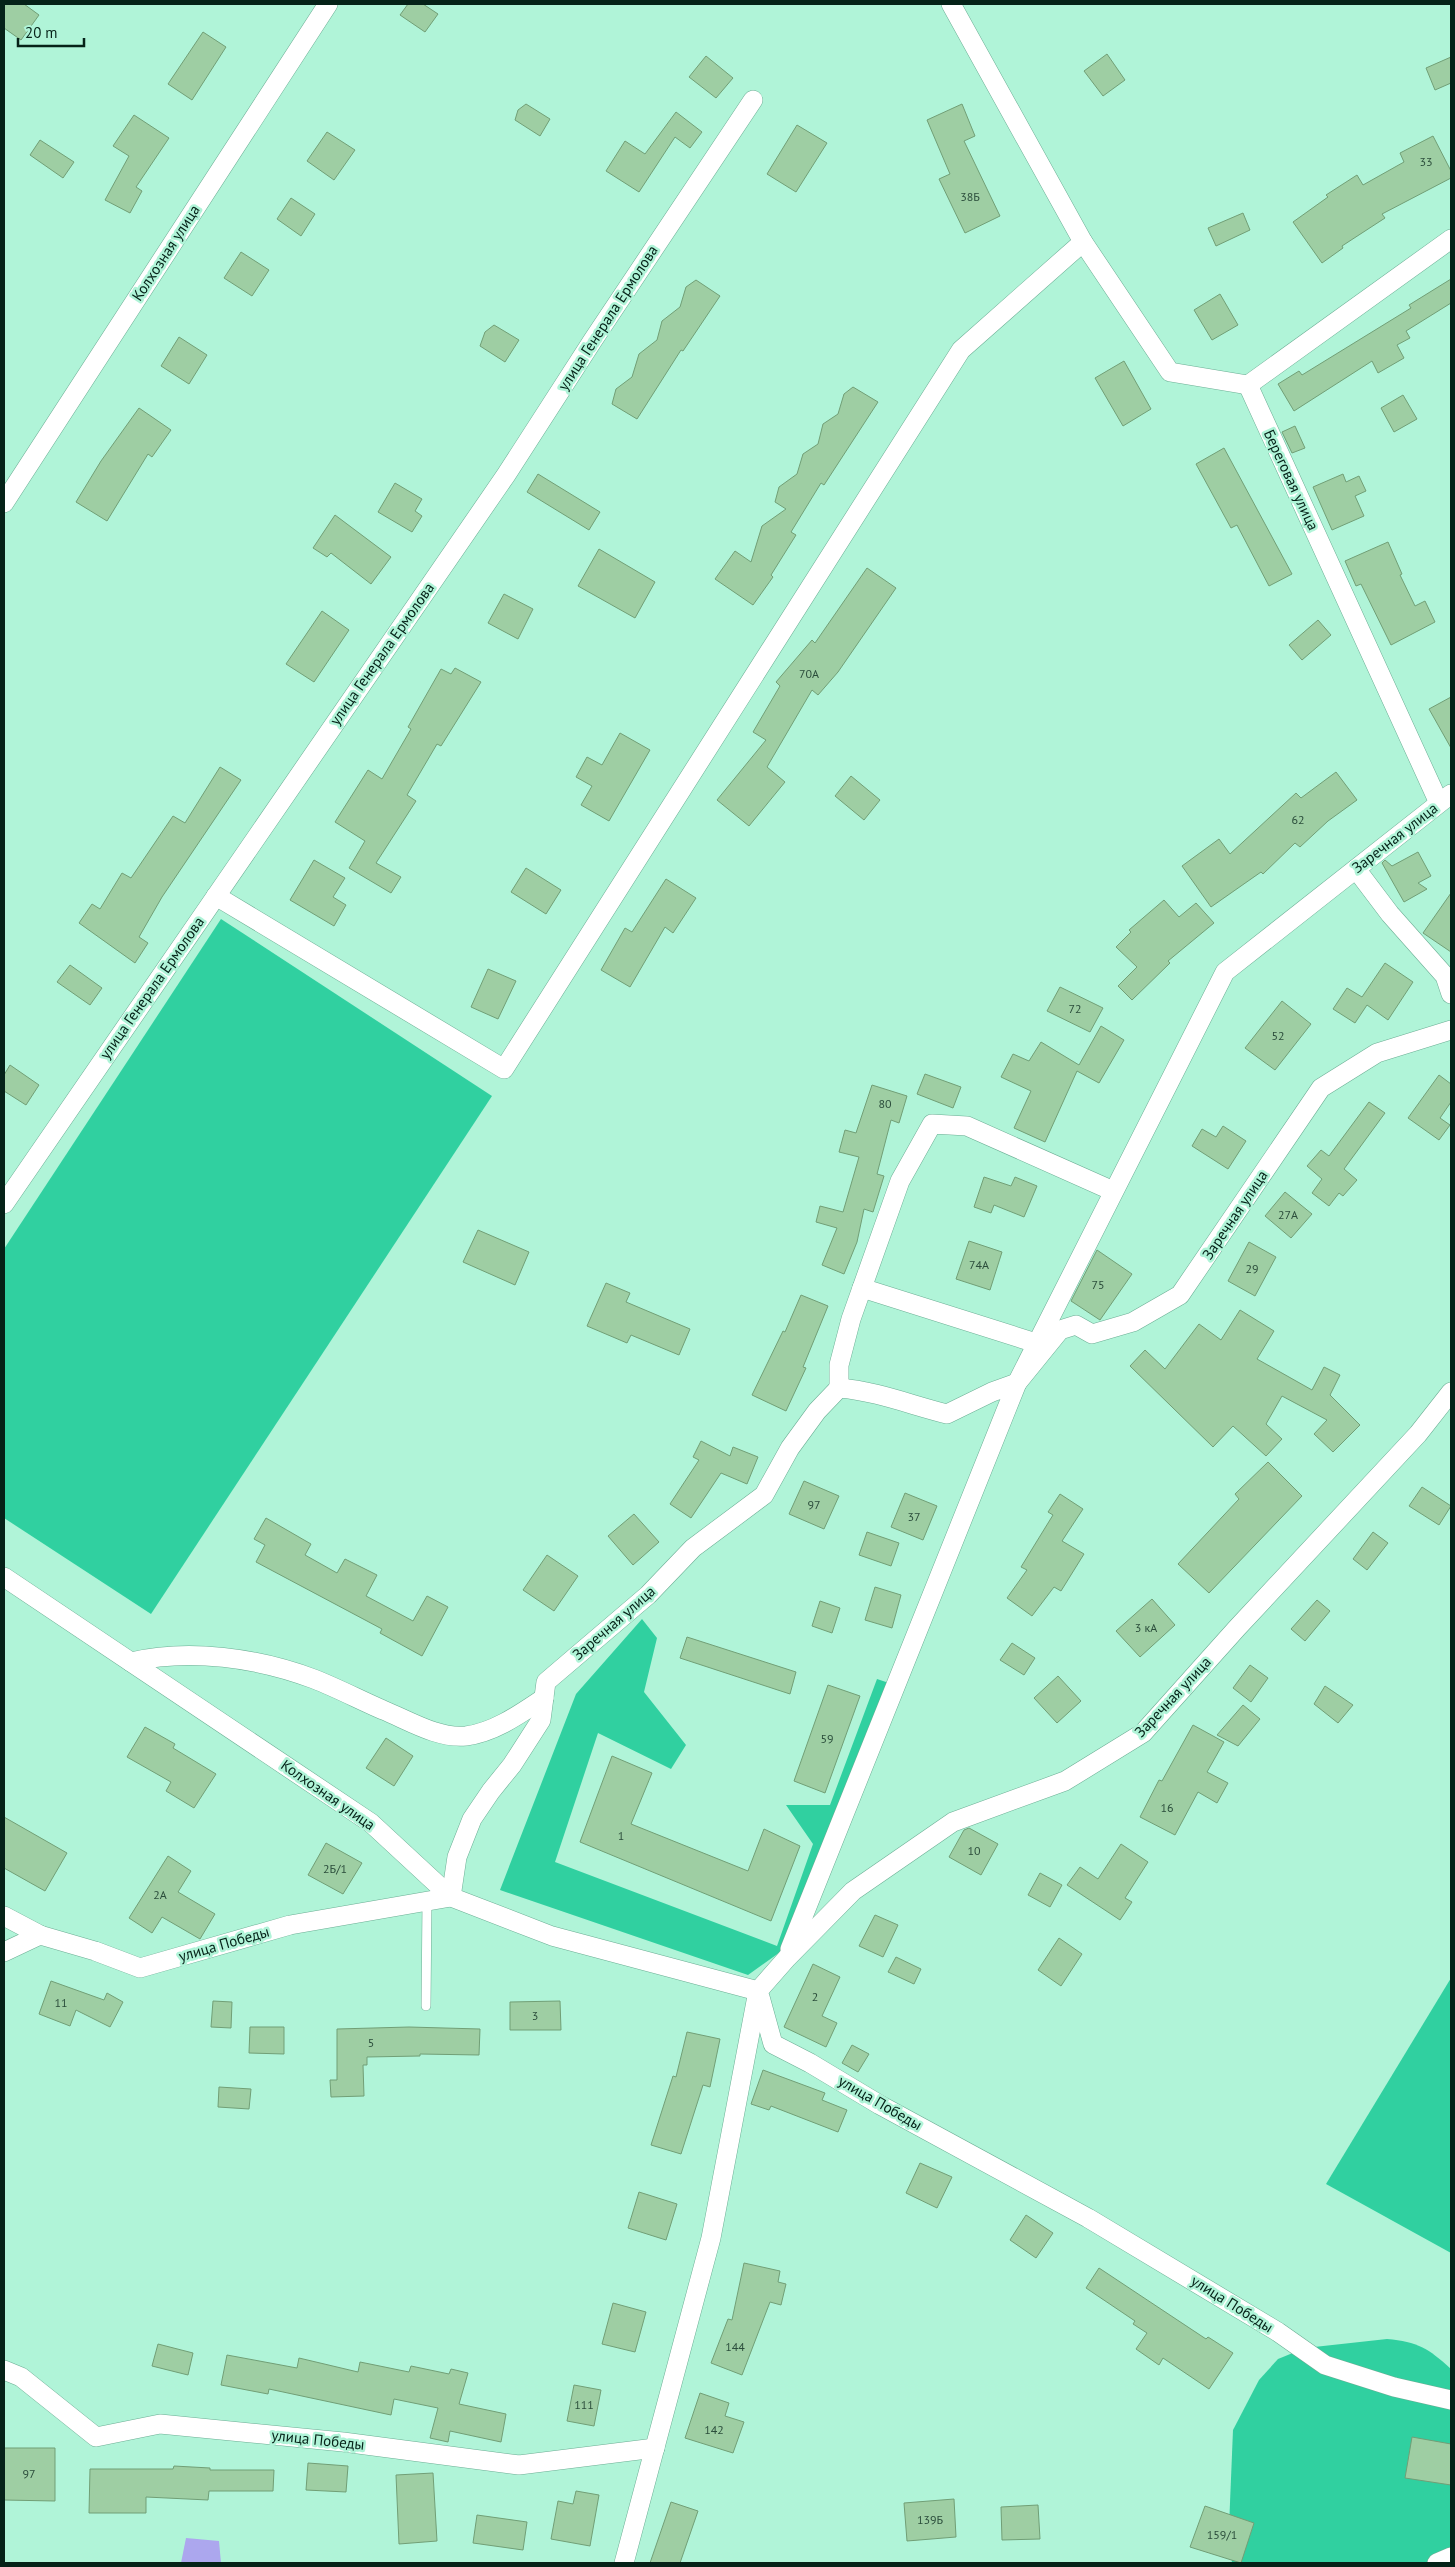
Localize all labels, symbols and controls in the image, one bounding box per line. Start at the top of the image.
scale bar [18,15,84,47]
text: 20 m [25,23,58,42]
house number: 33 [1419,154,1433,169]
house number: 38Б [960,189,980,204]
street label: Колхозная улица [128,201,204,304]
street label: улица Генерала Ермолова [553,242,662,394]
street label: Береговая улица [1260,426,1323,533]
street label: улица Генерала Ермолова [325,579,438,729]
house number: 70А [799,666,819,681]
street label: Заречная улица [1348,798,1441,877]
house number: 62 [1291,812,1305,827]
street label: улица Генерала Ермолова [95,913,208,1063]
house number: 72 [1068,1001,1082,1016]
house number: 52 [1271,1028,1285,1043]
house number: 80 [878,1096,892,1111]
street label: Заречная улица [1198,1167,1271,1263]
house number: 27А [1278,1207,1298,1222]
house number: 74А [969,1257,989,1272]
house number: 29 [1245,1261,1259,1276]
house number: 75 [1091,1277,1105,1292]
house number: 97 [807,1497,821,1512]
house number: 37 [907,1509,921,1524]
street label: Заречная улица [568,1582,659,1664]
house number: 3 кА [1135,1620,1157,1635]
street label: Заречная улица [1130,1652,1215,1741]
house number: 59 [820,1731,834,1746]
street label: Колхозная улица [278,1755,379,1834]
house number: 16 [1160,1800,1174,1815]
house number: 1 [618,1828,624,1843]
house number: 10 [967,1843,981,1858]
house number: 2Б/1 [323,1861,347,1876]
house number: 2А [153,1887,167,1902]
street label: улица Победы [176,1922,271,1966]
house number: 2 [812,1989,818,2004]
house number: 11 [54,1995,68,2010]
house number: 3 [532,2008,538,2023]
house number: 5 [368,2035,374,2050]
street label: улица Победы [835,2071,925,2134]
street label: улица Победы [1188,2271,1277,2336]
house number: 144 [725,2339,745,2354]
house number: 111 [574,2397,594,2412]
house number: 142 [704,2422,724,2437]
street label: улица Победы [271,2425,366,2454]
house number: 97 [22,2466,36,2481]
house number: 139Б [917,2512,944,2527]
house number: 159/1 [1207,2527,1237,2542]

